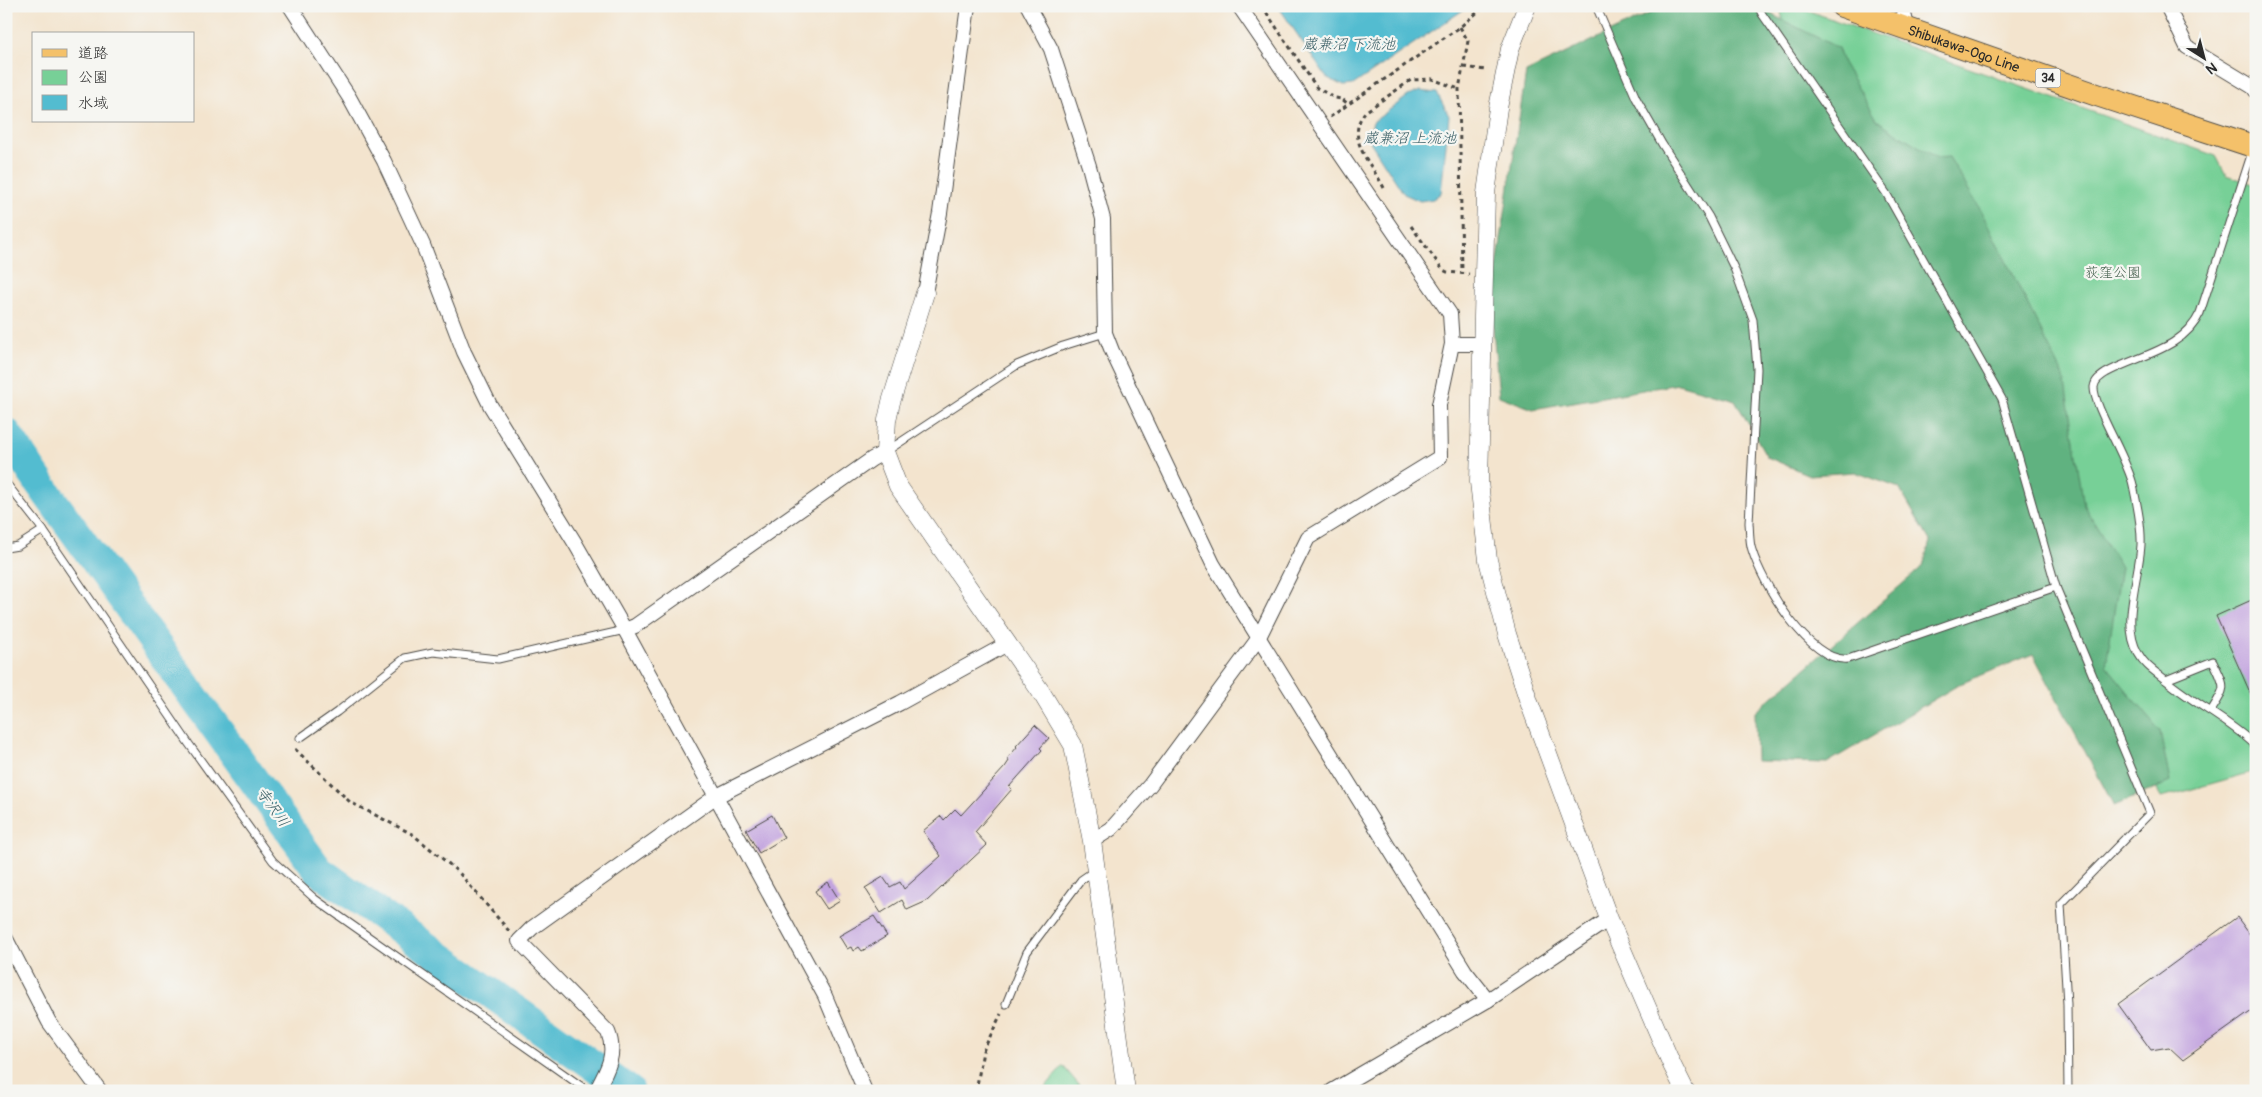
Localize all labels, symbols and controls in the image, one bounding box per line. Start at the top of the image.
street label: Shibukawa-Ogo Line [1905,22,2022,76]
legend [32,32,195,122]
north arrow [2180,32,2230,82]
water label: 蔵兼沼 下流池 [1302,35,1397,54]
text: 道路 [78,44,108,63]
text: N [2203,58,2220,78]
text: 公園 [78,68,108,87]
road number: 34 [2036,68,2060,88]
text: 水域 [78,94,108,113]
water label: 蔵兼沼 上流池 [1363,129,1458,148]
park label: 荻窪公園 [2085,264,2141,281]
water label: 寺沢川 [252,784,294,831]

